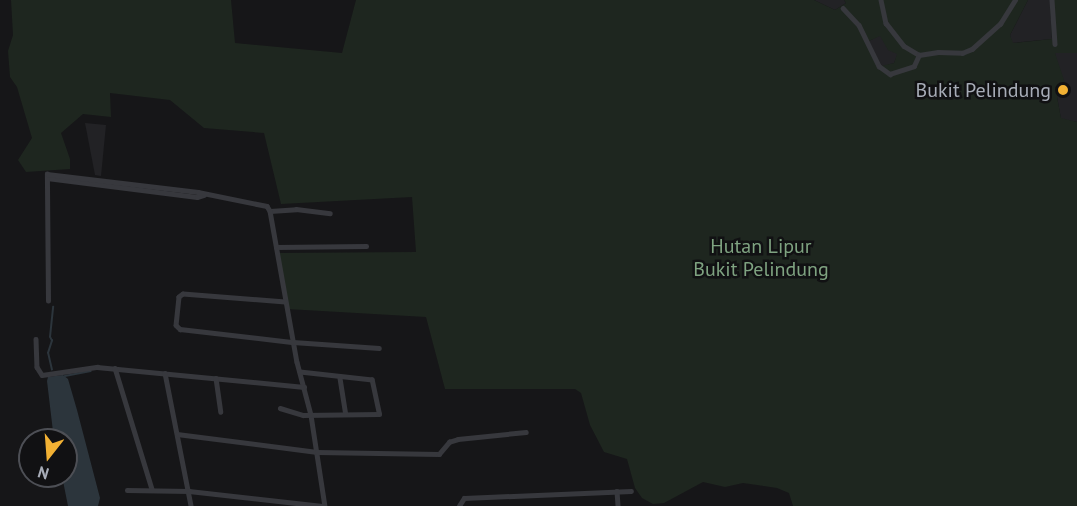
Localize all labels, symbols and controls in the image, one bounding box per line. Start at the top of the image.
place label: Bukit Pelindung [916,78,1051,102]
marker: Bukit Pelindung [1056,83,1070,97]
park label: Hutan Lipur Bukit Pelindung [693,235,829,282]
north arrow [18,428,78,488]
text: N [35,462,51,484]

